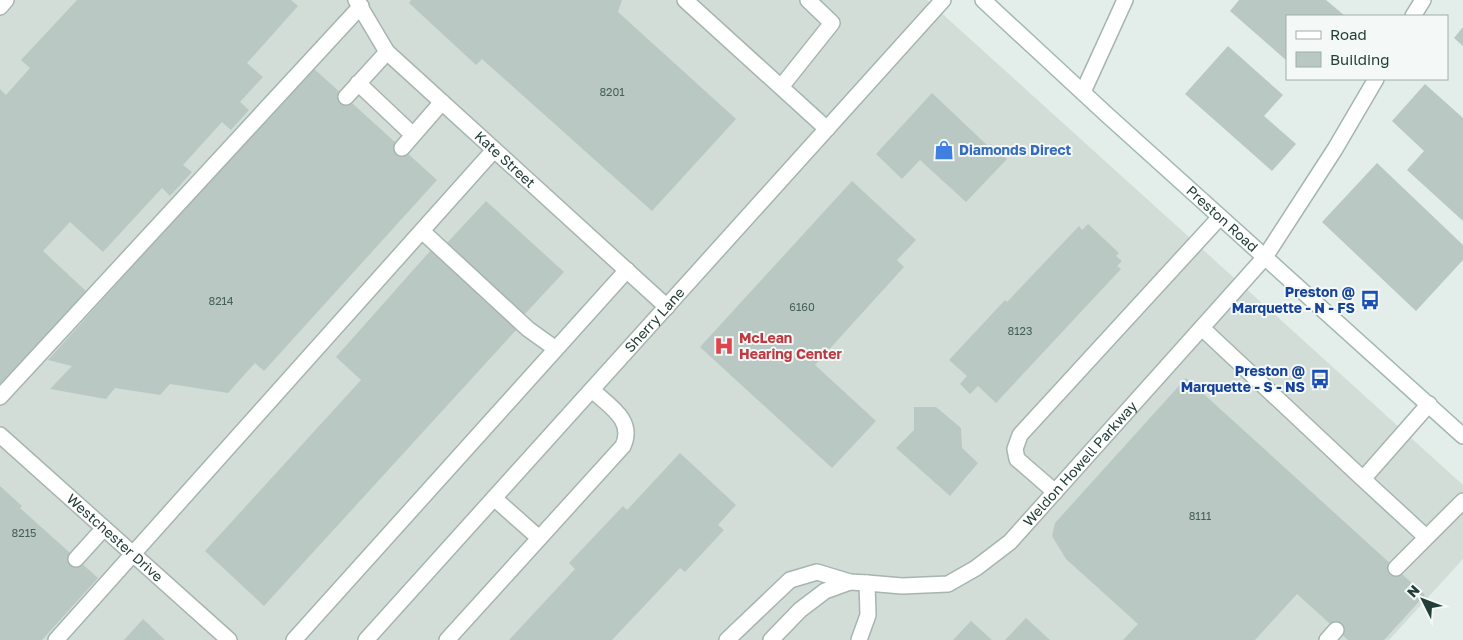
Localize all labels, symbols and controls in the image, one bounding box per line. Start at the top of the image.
legend [1286,15,1448,80]
text: Road [1330,25,1367,43]
text: Building [1330,50,1390,68]
house number: 8201 [599,85,625,98]
street label: Kate Street [471,127,539,191]
shop icon: Diamonds Direct [933,139,955,161]
place label: Diamonds Direct [959,141,1071,158]
street label: Preston Road [1183,182,1262,255]
place label: Preston @ Marquette - N - FS [1232,283,1355,316]
street label: Sherry Lane [621,284,688,355]
bus stop icon: Preston @ Marquette - N - FS [1359,289,1381,311]
house number: 8214 [208,294,234,307]
house number: 6160 [789,300,815,313]
house number: 8123 [1008,324,1032,337]
place label: McLean Hearing Center [739,329,842,362]
hospital icon: McLean Hearing Center [713,335,735,357]
place label: Preston @ Marquette - S - NS [1181,362,1305,395]
bus stop icon: Preston @ Marquette - S - NS [1309,368,1331,390]
street label: Weldon Howell Parkway [1019,397,1140,529]
street label: Westchester Drive [63,490,167,585]
house number: 8111 [1189,509,1211,522]
house number: 8215 [12,526,36,539]
north arrow [1398,575,1448,625]
text: N [1403,581,1423,601]

